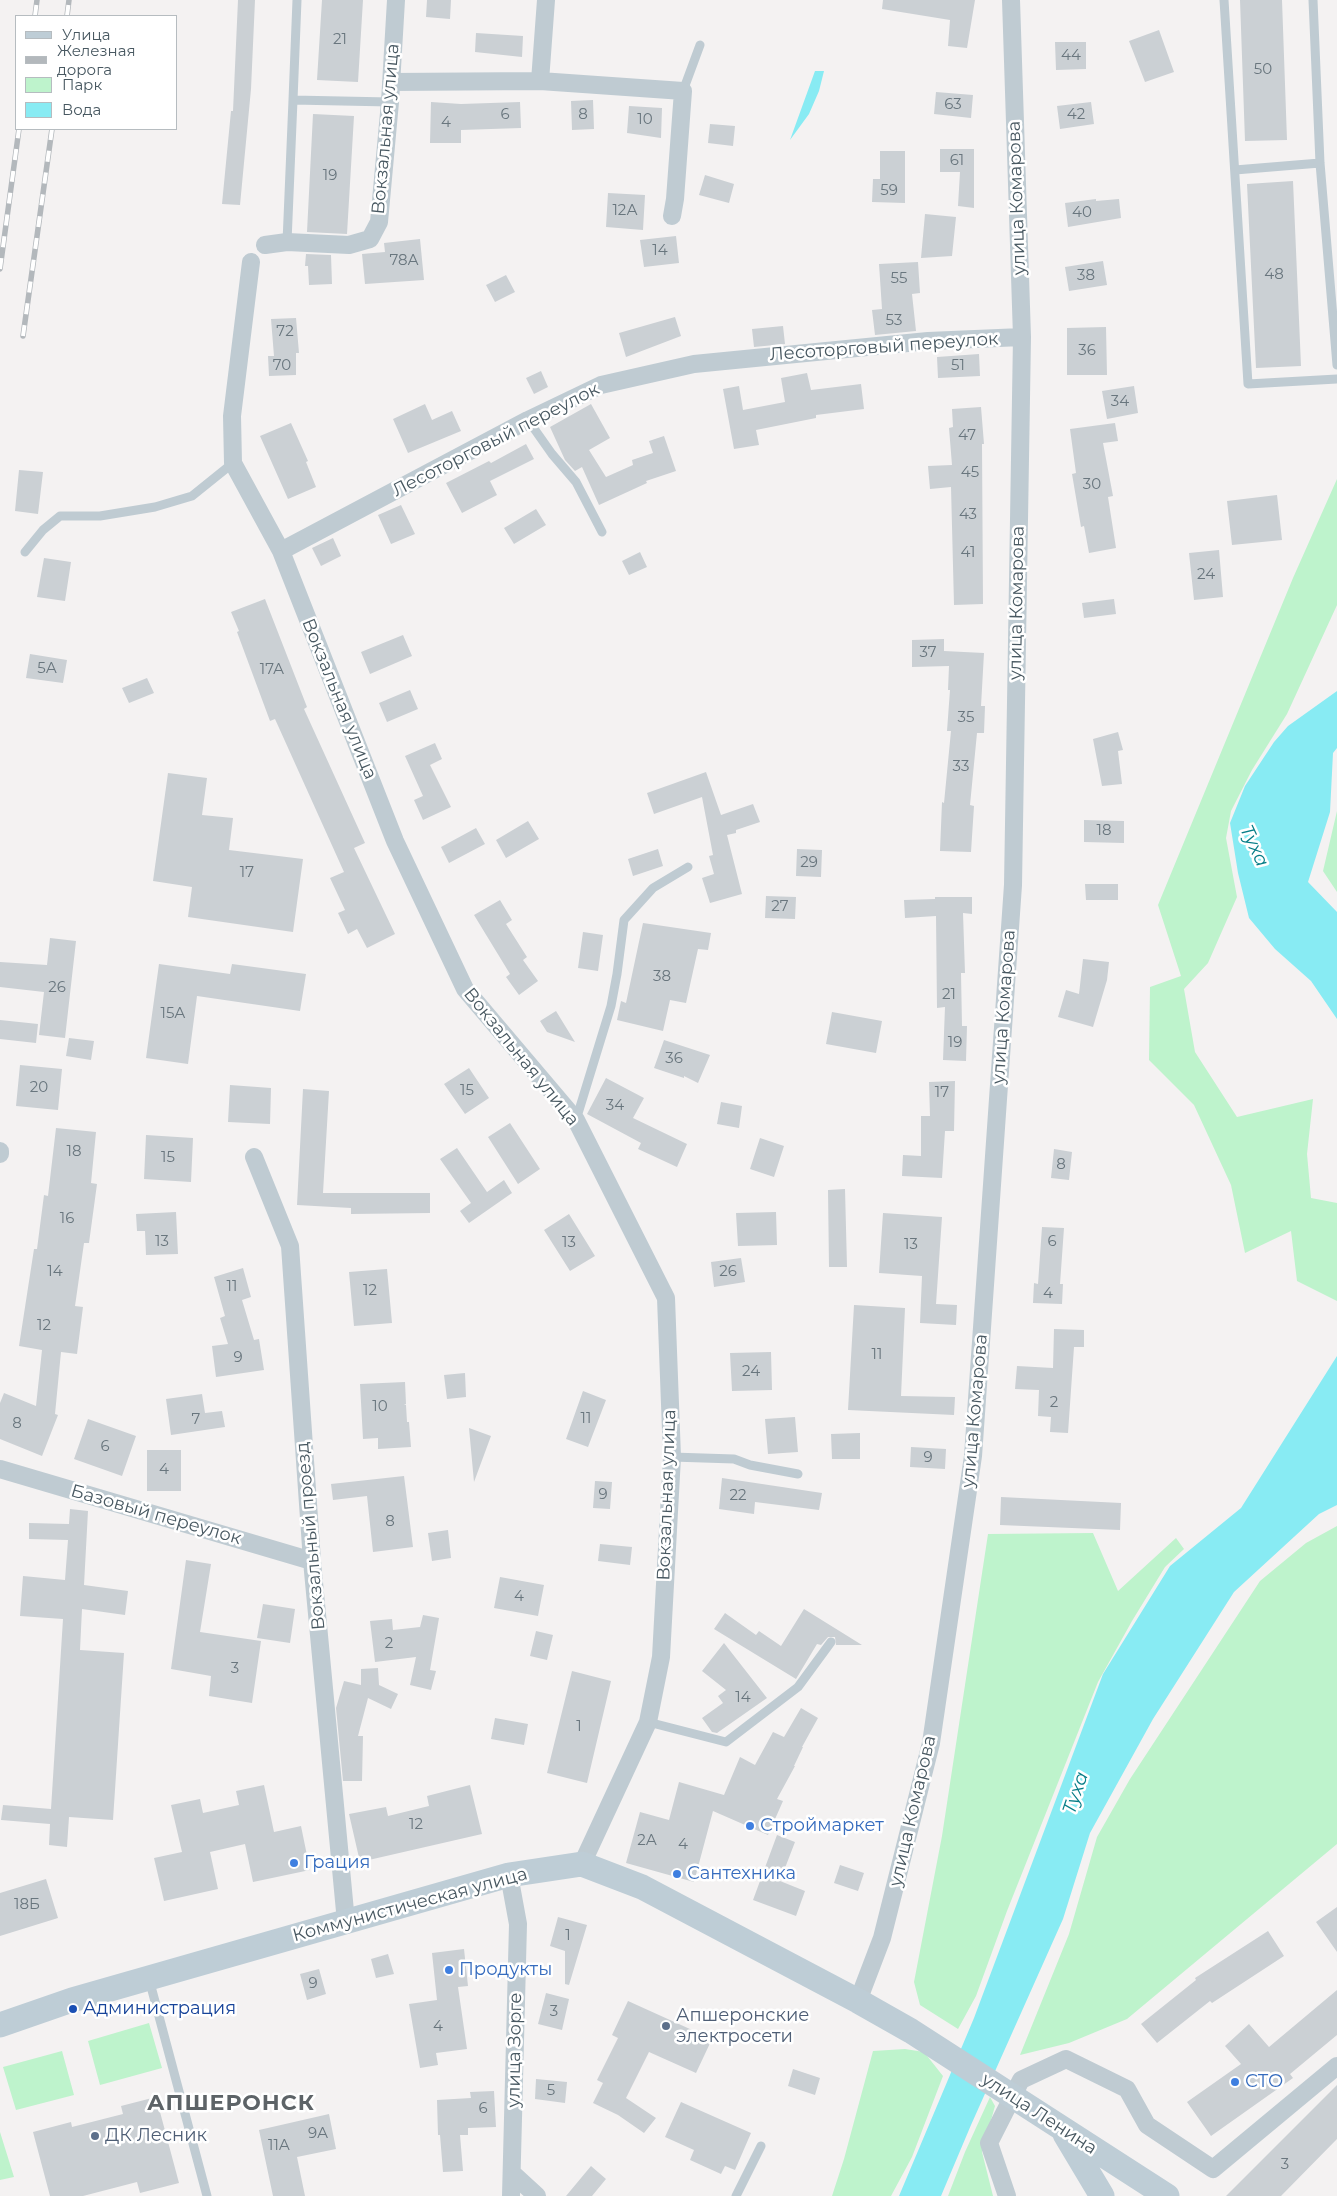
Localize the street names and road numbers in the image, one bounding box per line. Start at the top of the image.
street label: Вокзальная улица [368,43,404,215]
street label: улица Комарова [1004,120,1030,276]
street label: Лесоторговый переулок [769,328,999,366]
street label: Лесоторговый переулок [389,378,603,502]
street label: улица Комарова [1005,526,1029,680]
street label: Вокзальная улица [297,615,381,783]
street label: улица Комарова [988,929,1020,1085]
street label: Вокзальная улица [459,984,583,1130]
street label: улица Комарова [958,1333,992,1489]
street label: Вокзальная улица [653,1409,681,1581]
street label: Вокзальный проезд [292,1441,330,1631]
street label: Базовый переулок [68,1480,244,1550]
street label: улица Комарова [885,1733,941,1889]
street label: Коммунистическая улица [290,1863,530,1947]
street label: улица Зорге [503,1992,527,2108]
street label: улица Ленина [977,2069,1101,2159]

